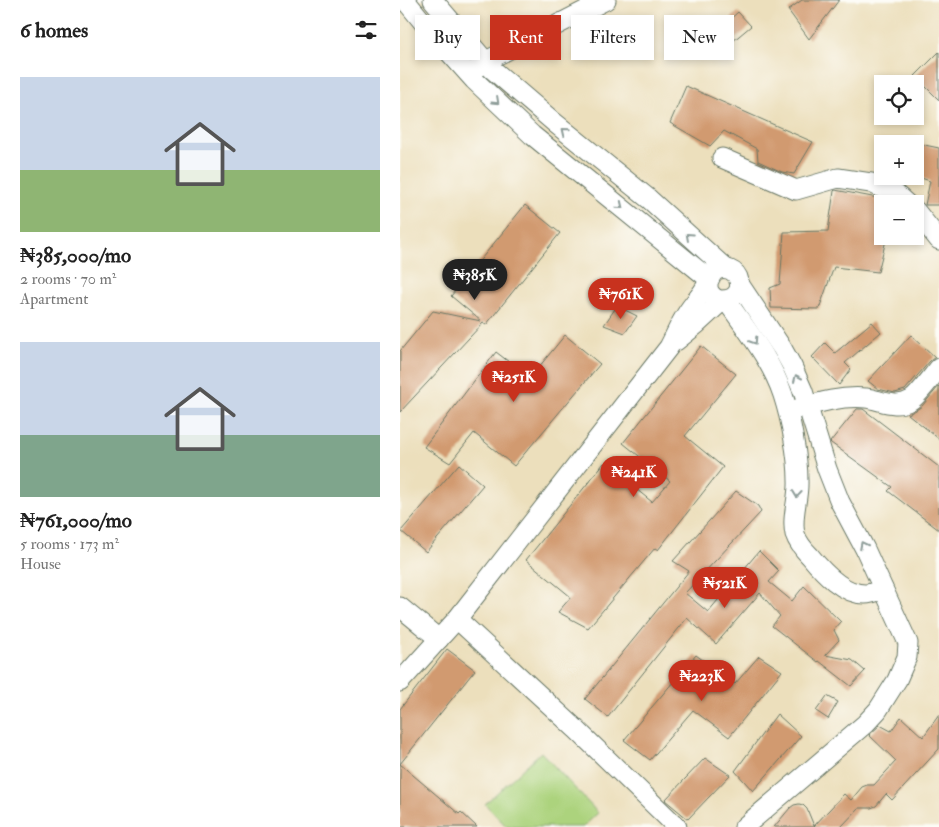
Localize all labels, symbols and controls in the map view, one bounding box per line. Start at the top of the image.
chip: Buy [415,15,480,60]
chip: Rent [490,15,561,60]
chip: Filters [571,15,654,60]
chip: New [664,15,734,60]
icon: filters [352,16,380,44]
text: 6 homes [20,17,88,44]
map controls [874,75,924,245]
button: locate [874,75,924,125]
one-way arrow [491,95,500,104]
icon: home [155,109,245,199]
one-way arrow [561,128,570,137]
button: + [874,135,924,185]
button: − [874,195,924,245]
one-way arrow [614,201,623,209]
one-way arrow [686,232,695,241]
text: ₦385,000/mo [20,242,131,269]
pin: ₦385K [440,258,510,301]
text: ₦385K [453,265,497,285]
text: 2 rooms · 70 m² [20,269,116,289]
pin: ₦761K [586,278,656,320]
text: ₦761K [599,284,643,304]
text: Apartment [20,289,88,309]
one-way arrow [748,335,757,344]
pin: ₦251K [479,360,549,403]
text: ₦251K [492,367,536,387]
icon: home [155,374,245,464]
one-way arrow [793,374,803,383]
pin: ₦241K [599,456,669,498]
text: ₦241K [611,462,657,482]
one-way arrow [792,490,803,498]
text: ₦761,000/mo [20,507,132,534]
text: 5 rooms · 173 m² [20,534,119,554]
one-way arrow [859,541,869,550]
text: House [20,554,61,574]
pin: ₦521K [690,566,760,609]
text: ₦521K [703,573,747,593]
pin: ₦223K [667,660,737,702]
text: ₦223K [679,666,725,686]

